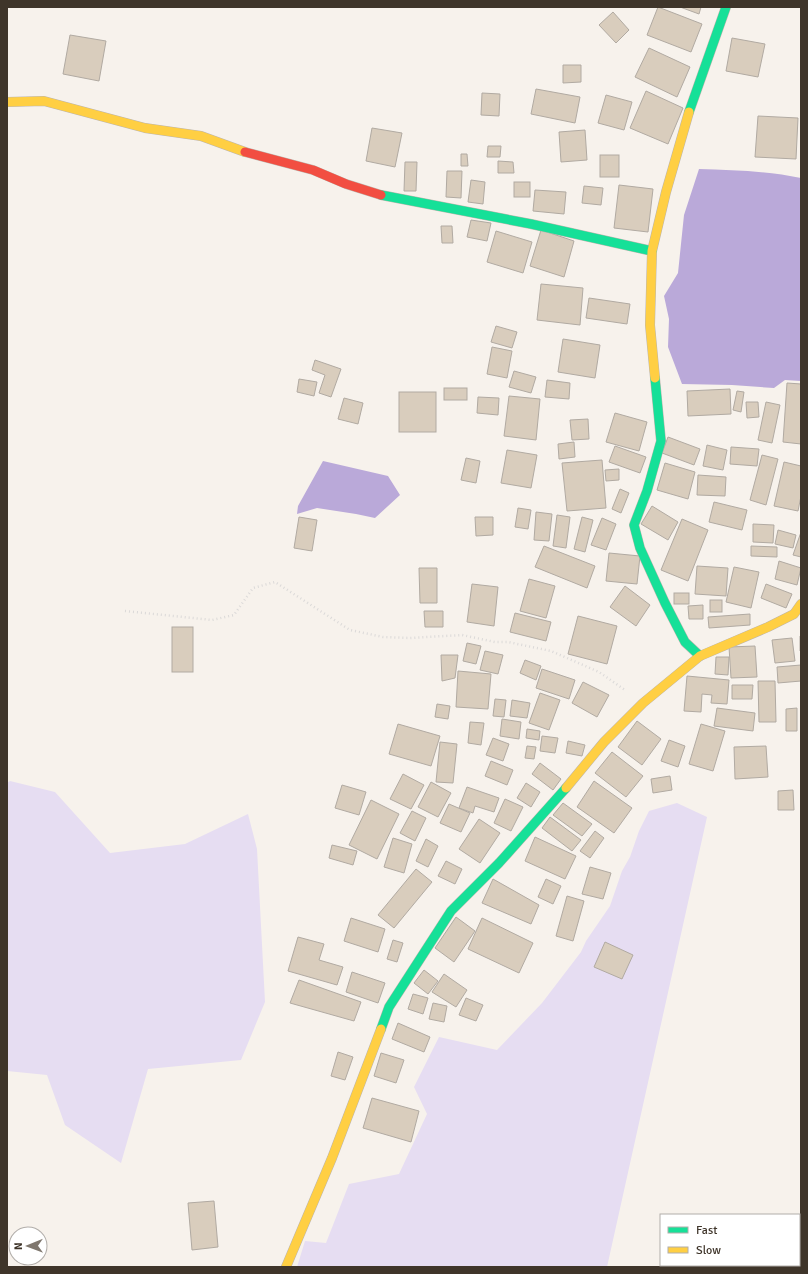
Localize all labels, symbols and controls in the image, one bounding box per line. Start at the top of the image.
legend [660,1214,800,1266]
text: Fast [696,1223,717,1238]
north arrow [8,1226,48,1266]
text: N [12,1242,25,1250]
text: Slow [696,1243,721,1258]

